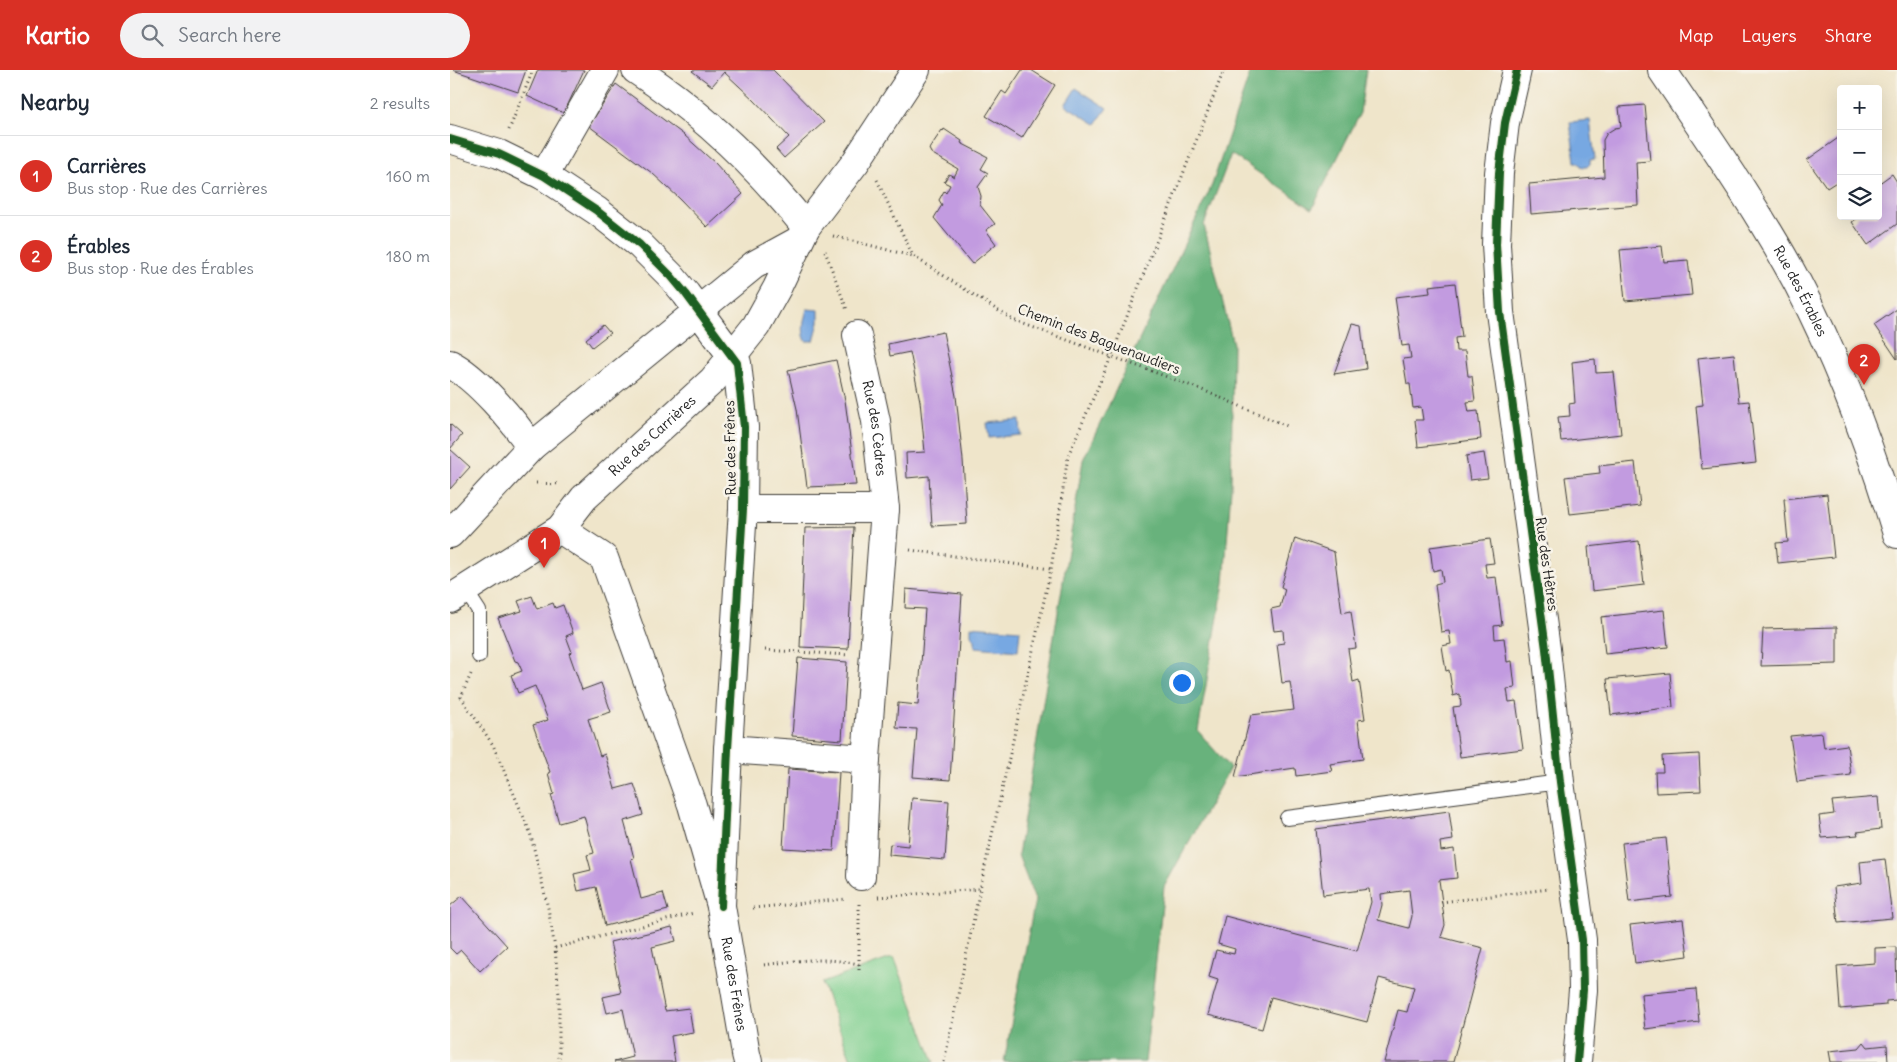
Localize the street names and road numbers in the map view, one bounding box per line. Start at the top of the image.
street label: Rue des Érables [1769,242,1831,339]
street label: Chemin des Baguenaudiers [1015,300,1183,378]
street label: Rue des Cèdres [858,378,891,477]
street label: Rue des Carrières [605,391,699,480]
street label: Rue des Frênes [720,400,740,496]
street label: Rue des Hêtres [1532,516,1562,612]
street label: Rue des Frênes [717,935,751,1032]

